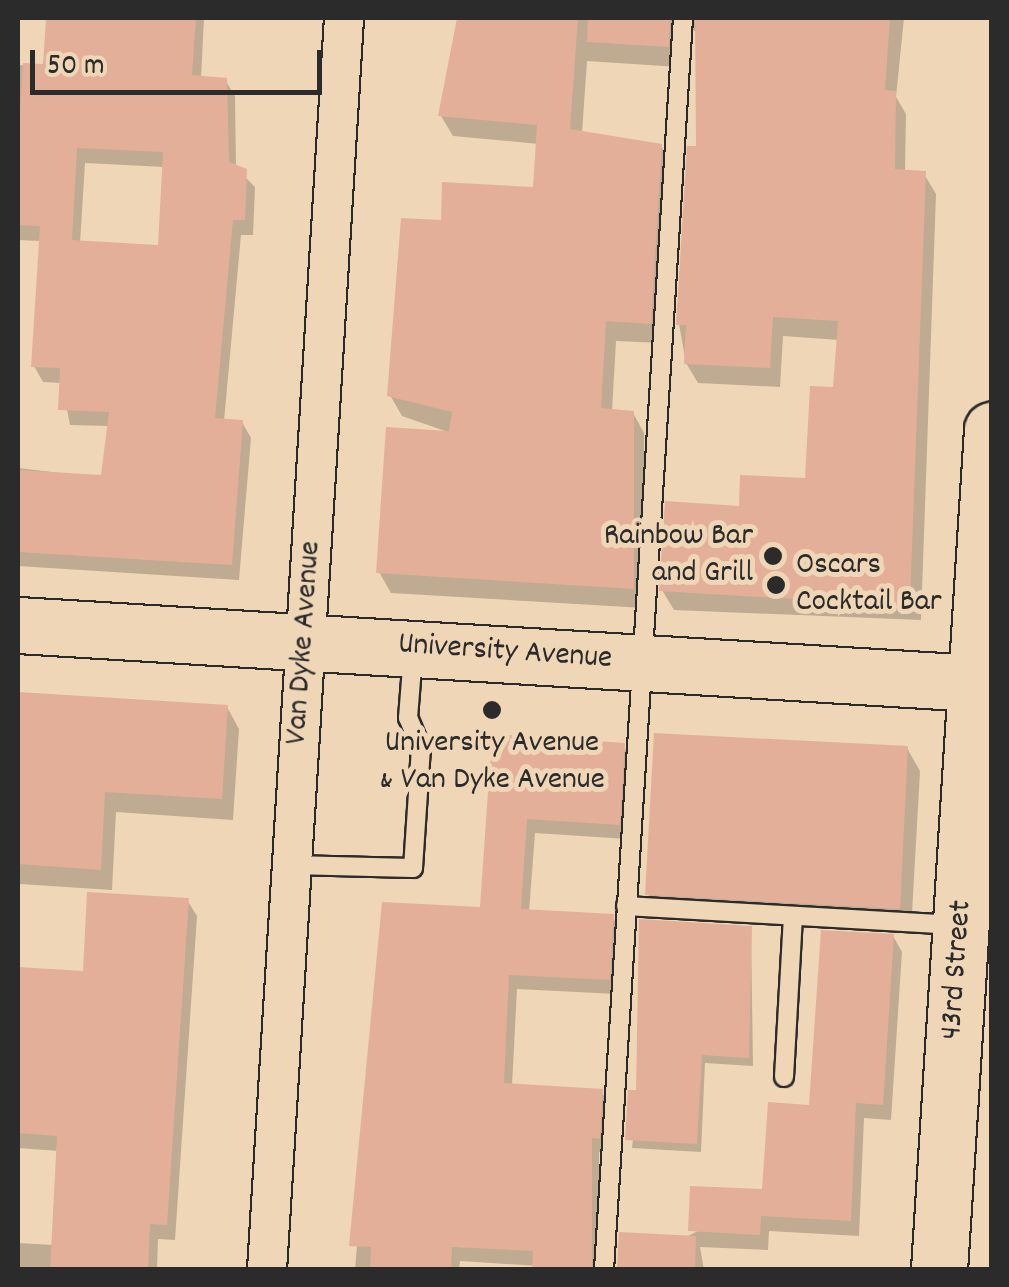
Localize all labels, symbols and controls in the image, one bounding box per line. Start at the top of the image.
scale bar [35,30,328,92]
text: 50 m [47,46,105,89]
place label: Rainbow Bar and Grill [604,519,753,594]
street label: Van Dyke Avenue [279,540,331,746]
marker: Rainbow Bar and Grill [762,545,784,567]
place label: Oscars Cocktail Bar [796,548,942,623]
marker: Oscars Cocktail Bar [765,574,787,596]
street label: University Avenue [397,626,613,680]
marker: University Avenue & Van Dyke Avenue [481,699,503,721]
place label: University Avenue & Van Dyke Avenue [379,726,605,801]
street label: 43rd Street [934,899,982,1041]

